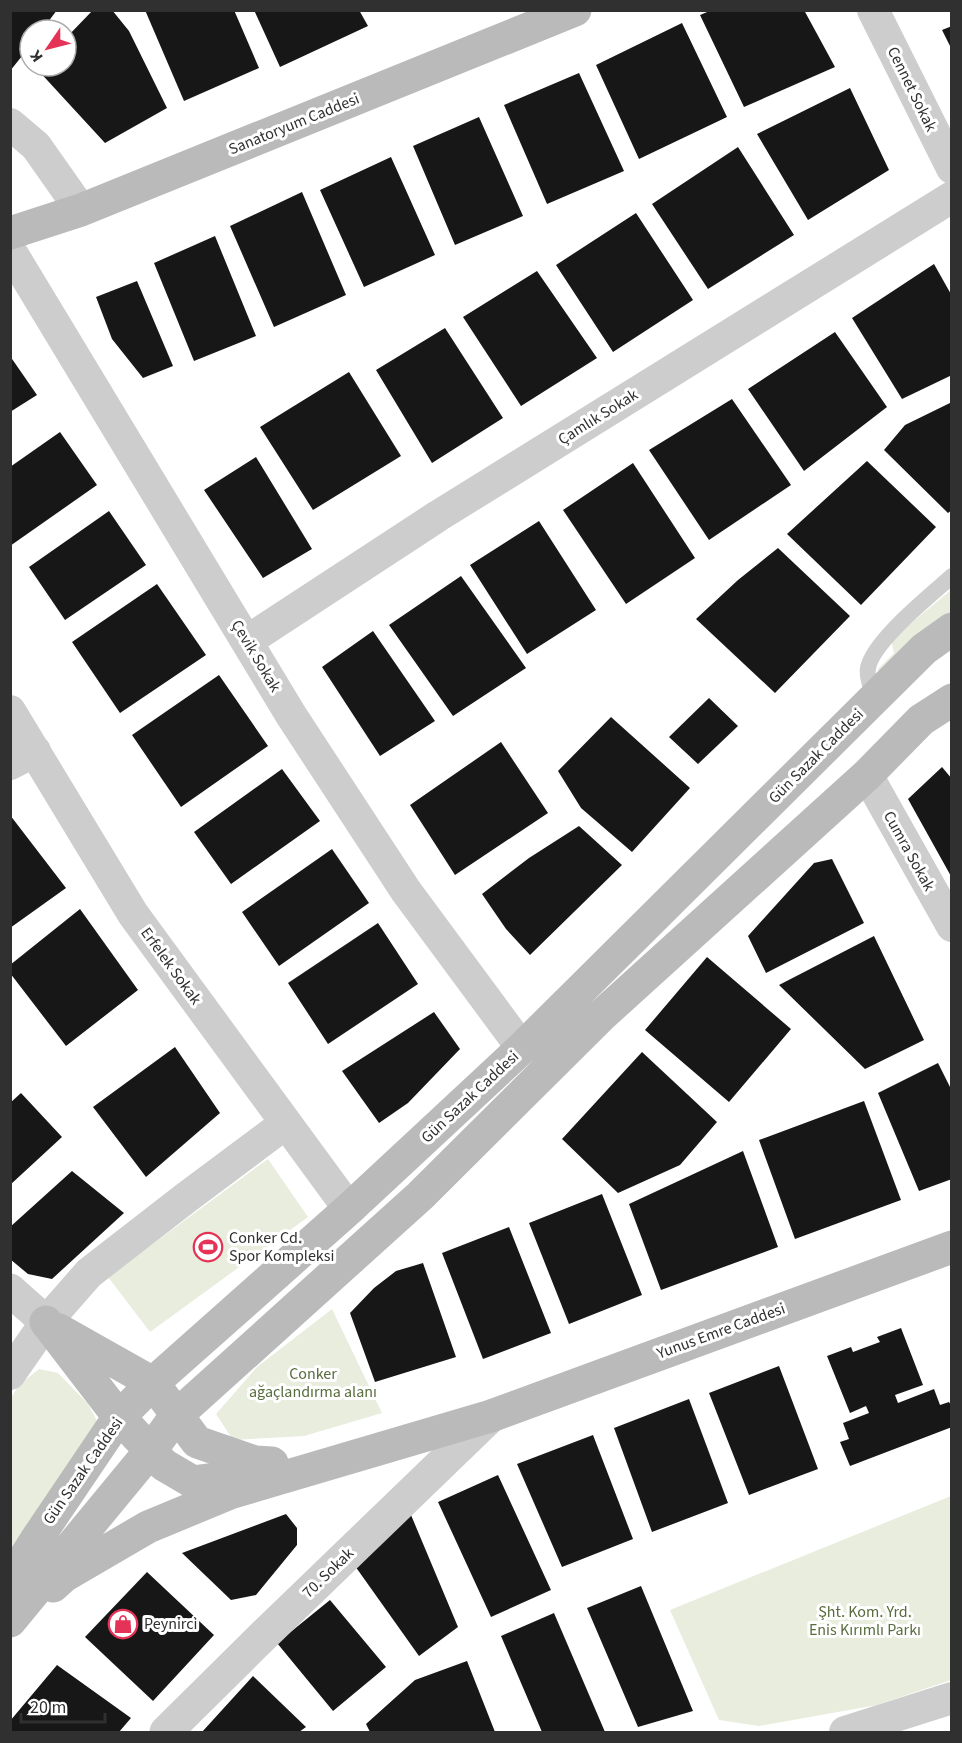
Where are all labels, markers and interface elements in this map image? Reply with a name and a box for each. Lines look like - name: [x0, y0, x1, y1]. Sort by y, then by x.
- north arrow: [18, 18, 78, 78]
- street label: Cennet Sokak: [882, 43, 942, 135]
- text: K: [25, 46, 48, 66]
- street label: Sanatoryum Caddesi: [225, 88, 363, 160]
- street label: Çamlık Sokak: [554, 384, 642, 450]
- street label: Çevik Sokak: [226, 616, 286, 696]
- street label: Gün Sazak Caddesi: [764, 704, 868, 808]
- street label: Cumra Sokak: [878, 807, 940, 895]
- street label: Erfelek Sokak: [135, 923, 207, 1009]
- street label: Gün Sazak Caddesi: [416, 1046, 524, 1148]
- place label: Conker Cd. Spor Kompleksi: [229, 1227, 334, 1267]
- sports icon: Conker Cd. Spor Kompleksi: [192, 1231, 224, 1263]
- street label: Yunus Emre Caddesi: [653, 1298, 788, 1365]
- park label: Conker ağaçlandırma alanı: [249, 1363, 377, 1403]
- street label: Gün Sazak Caddesi: [38, 1413, 128, 1529]
- street label: 70. Sokak: [297, 1543, 359, 1603]
- park label: Şht. Kom. Yrd. Enis Kırımlı Parkı: [809, 1601, 921, 1641]
- shop icon: Peynirci: [107, 1608, 139, 1640]
- place label: Peynirci: [144, 1613, 197, 1635]
- scale bar: [21, 1686, 105, 1724]
- text: 20 m: [30, 1695, 66, 1720]

